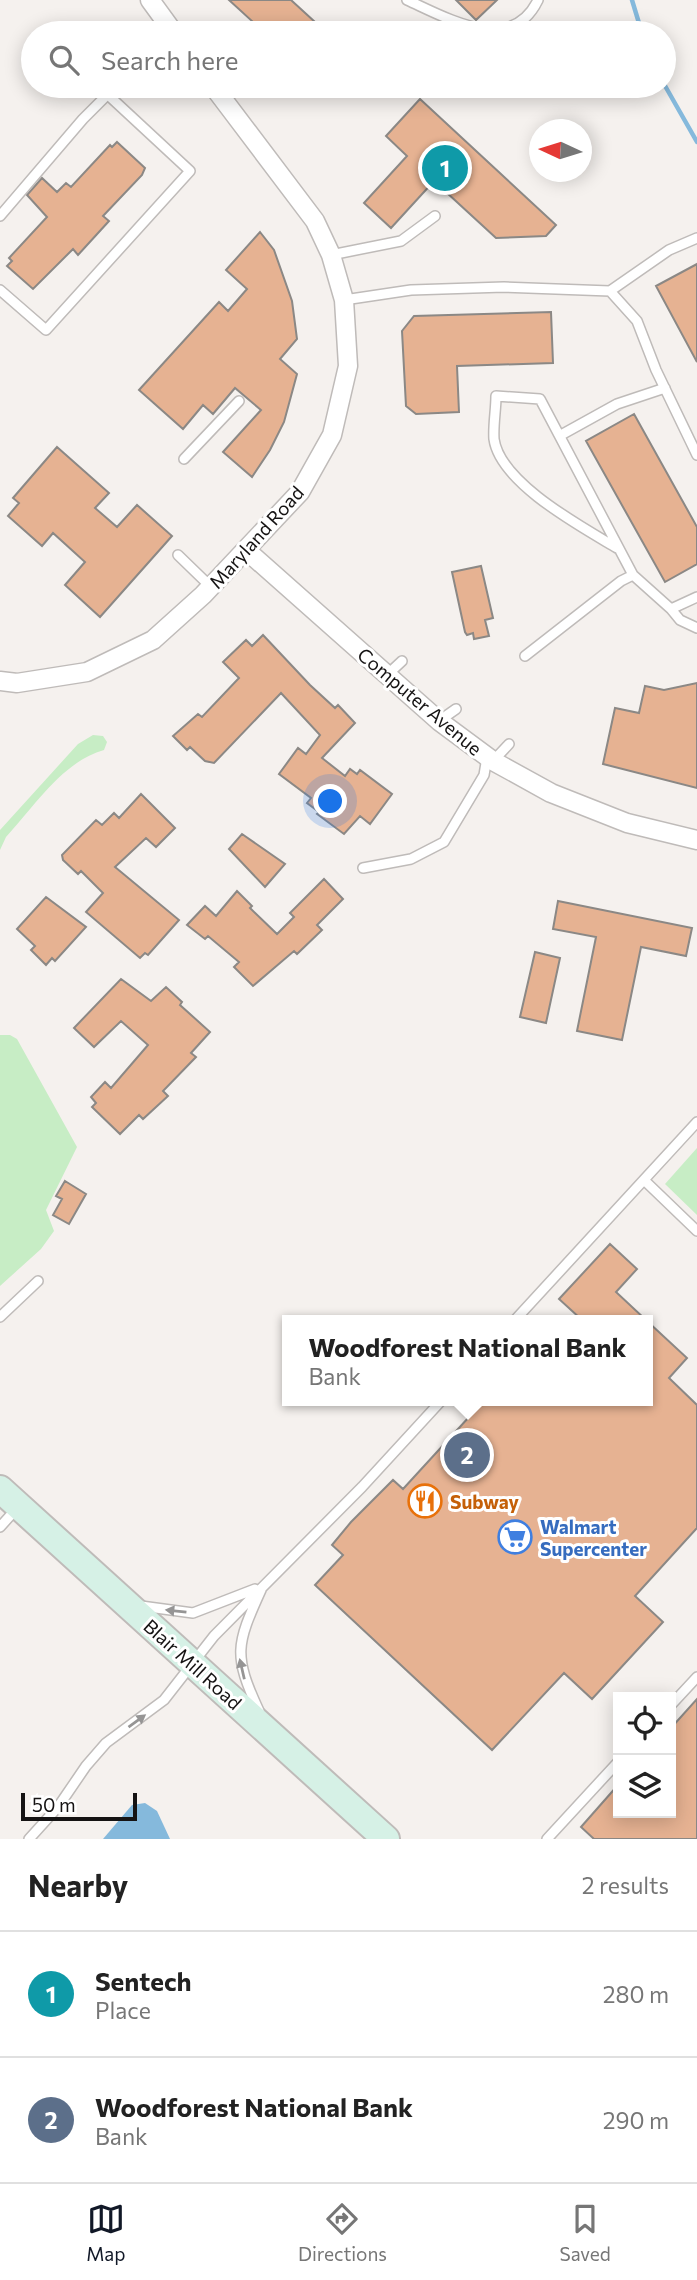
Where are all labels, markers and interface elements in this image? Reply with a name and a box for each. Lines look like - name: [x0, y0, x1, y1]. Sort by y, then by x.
- search box: [21, 21, 676, 98]
- icon: search: [45, 41, 83, 79]
- text: Search here: [101, 44, 239, 75]
- north arrow: [529, 119, 592, 182]
- pin: 1: [422, 142, 468, 194]
- street label: Maryland Road: [204, 481, 308, 593]
- street label: Computer Avenue: [353, 642, 487, 760]
- your location: [313, 784, 347, 818]
- popup: [282, 1315, 653, 1406]
- text: Woodforest National Bank: [308, 1331, 627, 1362]
- text: Bank: [308, 1362, 361, 1390]
- pin: 2: [444, 1429, 490, 1481]
- restaurant icon: Subway: [406, 1482, 444, 1520]
- place label: Subway: [450, 1490, 520, 1513]
- place label: Walmart Supercenter: [540, 1515, 647, 1560]
- supermarket icon: Walmart Supercenter: [496, 1518, 534, 1556]
- one-way arrow: [165, 1605, 187, 1616]
- street label: Blair Mill Road: [139, 1614, 247, 1714]
- one-way arrow: [236, 1658, 247, 1680]
- map controls: [613, 1692, 676, 1818]
- button: locate: [613, 1692, 676, 1755]
- one-way arrow: [127, 1713, 145, 1728]
- button: layers: [613, 1755, 676, 1818]
- scale bar: [21, 1790, 136, 1822]
- text: 50 m: [32, 1793, 76, 1816]
- text: Nearby: [28, 1866, 128, 1903]
- text: 2 results: [582, 1871, 669, 1899]
- text: Sentech: [95, 1965, 192, 1996]
- text: 1: [46, 1980, 56, 2008]
- text: 280 m: [603, 1980, 669, 2008]
- text: Place: [95, 1996, 151, 2024]
- text: Woodforest National Bank: [95, 2091, 413, 2122]
- text: 2: [44, 2106, 58, 2134]
- text: 290 m: [603, 2106, 669, 2134]
- text: Bank: [95, 2122, 148, 2150]
- tab: Map: [86, 2200, 125, 2265]
- tab: Directions: [298, 2200, 387, 2265]
- tab: Saved: [559, 2200, 611, 2265]

